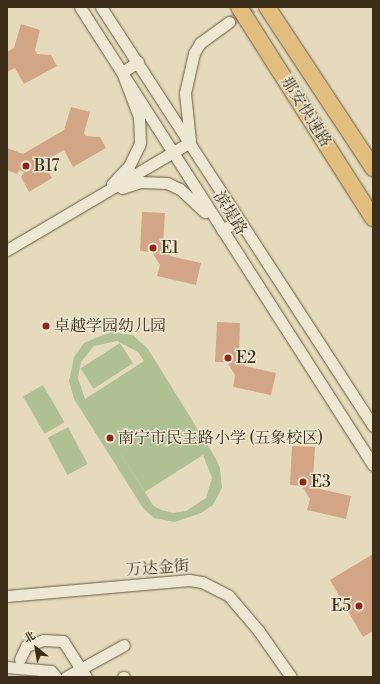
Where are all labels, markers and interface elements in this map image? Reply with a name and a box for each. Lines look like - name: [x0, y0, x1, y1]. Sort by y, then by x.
- street label: 那安快速路: [277, 73, 335, 151]
- place label: B17: [34, 156, 59, 176]
- marker: B17: [21, 161, 31, 171]
- street label: 滨堤路: [209, 188, 251, 238]
- place label: E1: [161, 238, 179, 258]
- marker: E1: [148, 243, 158, 253]
- place label: 卓越学园幼儿园: [54, 316, 166, 336]
- marker: 卓越学园幼儿园: [41, 321, 51, 331]
- place label: E2: [236, 348, 256, 368]
- marker: E2: [223, 353, 233, 363]
- place label: 南宁市民主路小学 (五象校区): [118, 428, 323, 448]
- marker: 南宁市民主路小学 (五象校区): [105, 433, 115, 443]
- place label: E3: [311, 472, 331, 492]
- marker: E3: [298, 477, 308, 487]
- street label: 万达金街: [125, 556, 191, 580]
- place label: E5: [331, 596, 351, 616]
- marker: E5: [354, 601, 364, 611]
- north arrow: [16, 628, 56, 668]
- text: 北: [21, 629, 38, 647]

